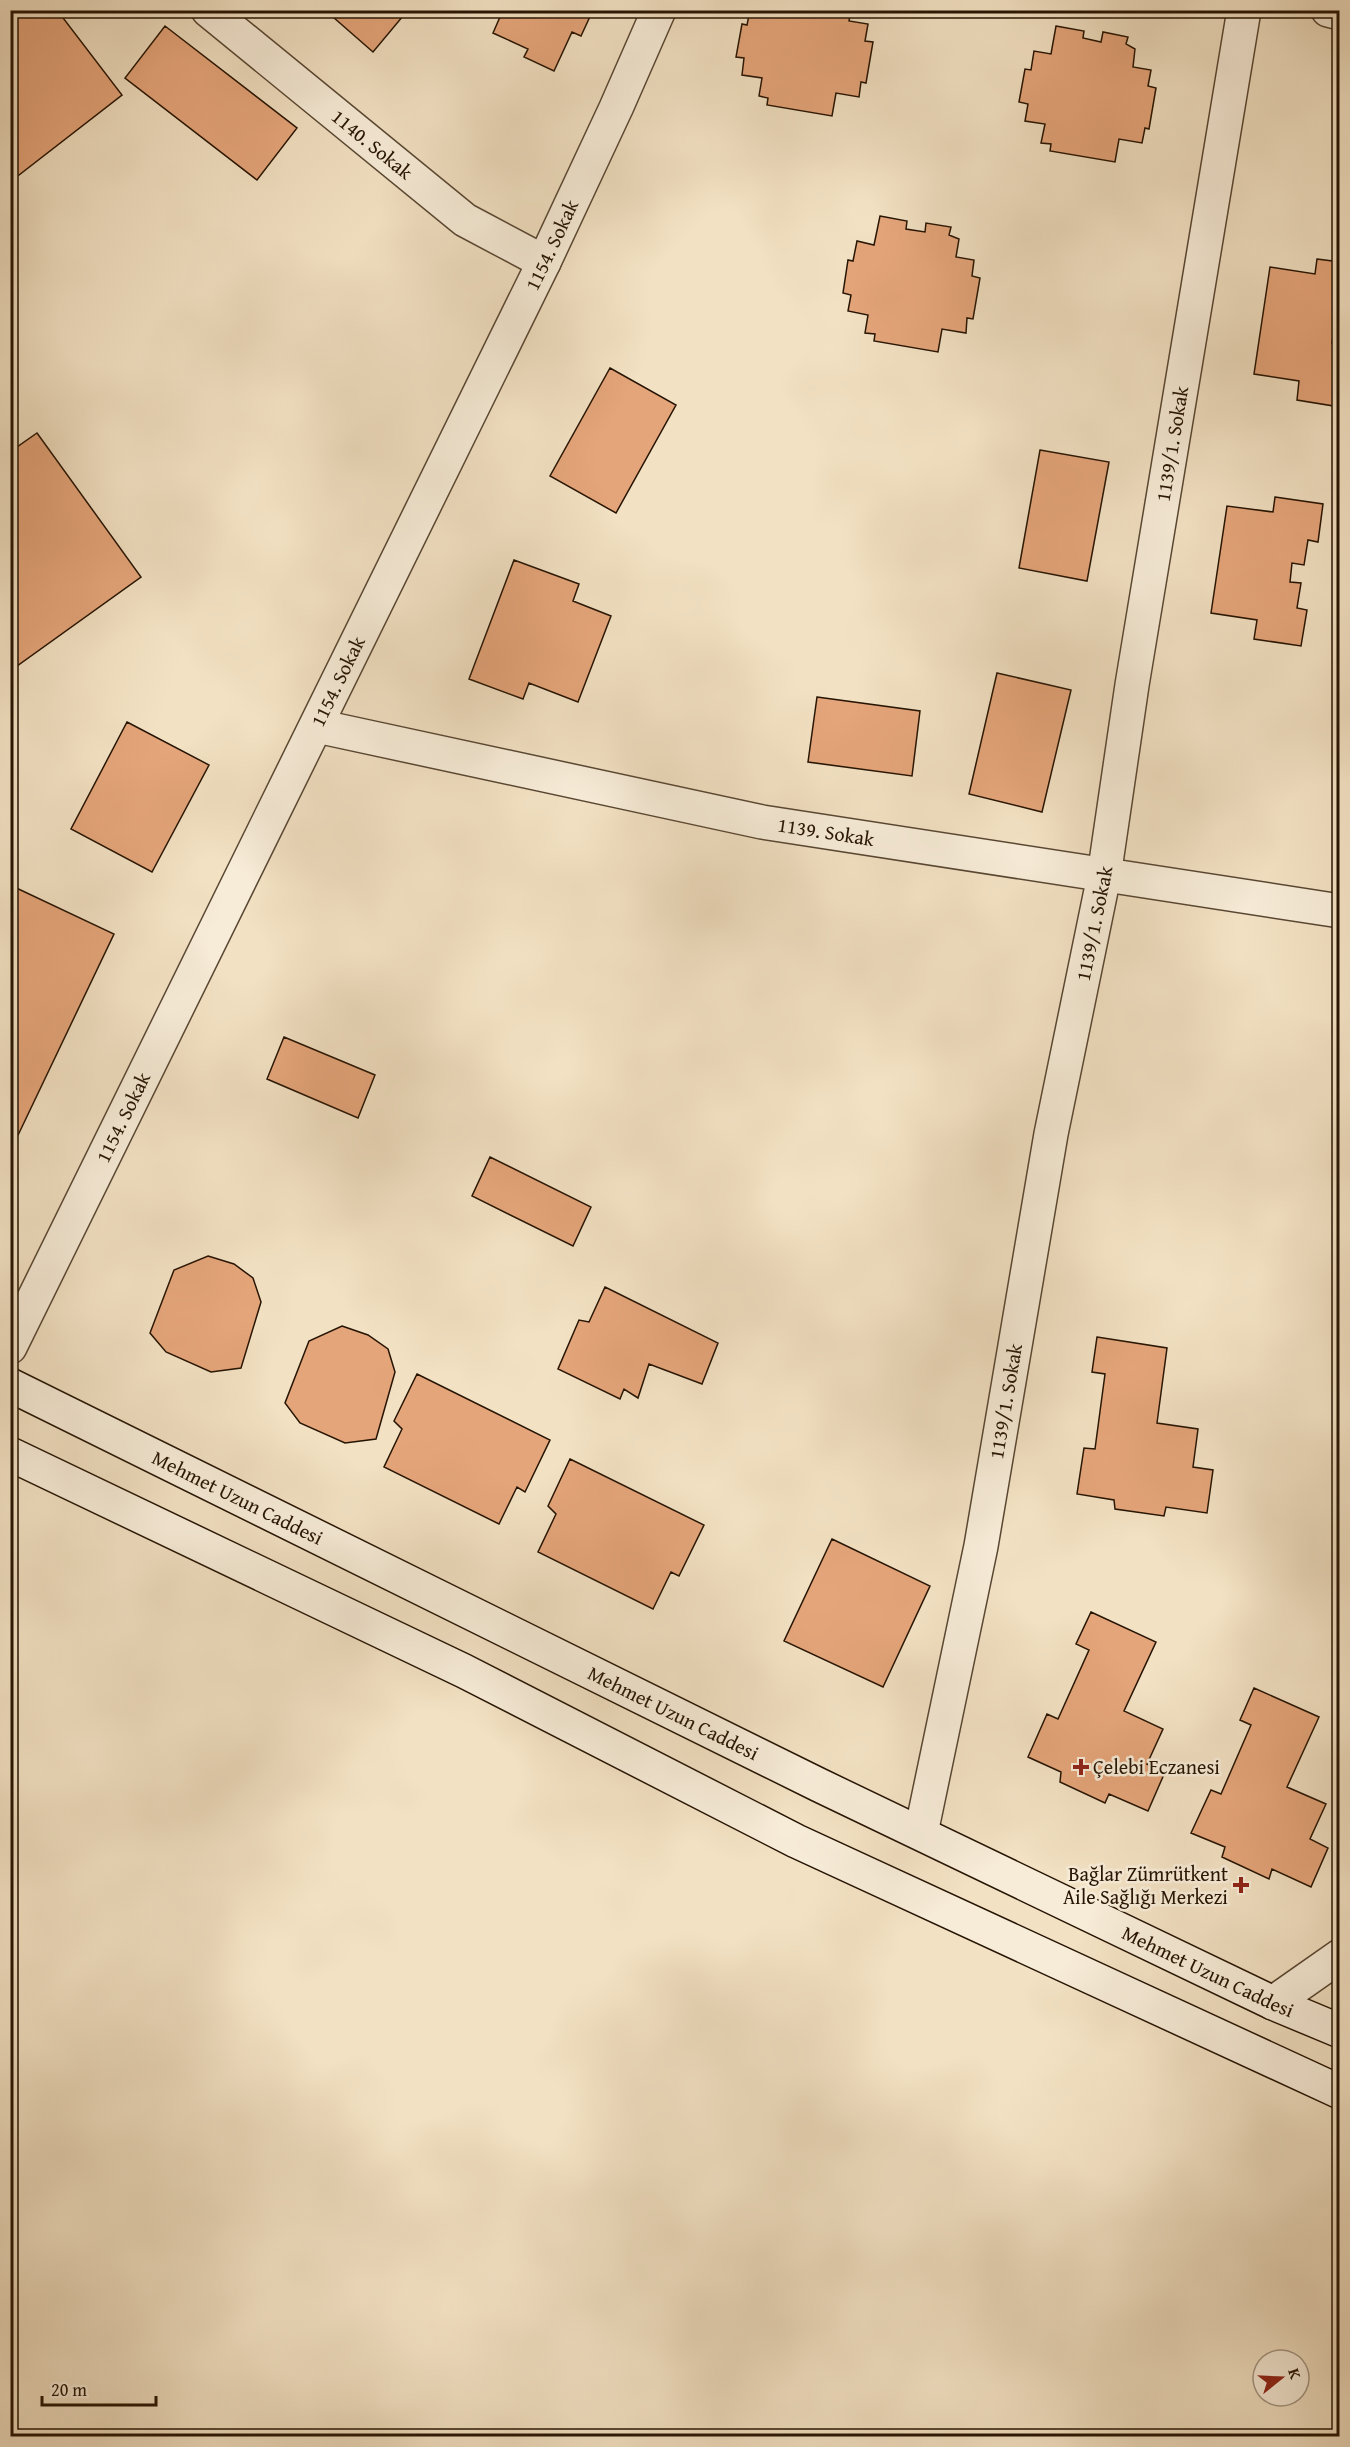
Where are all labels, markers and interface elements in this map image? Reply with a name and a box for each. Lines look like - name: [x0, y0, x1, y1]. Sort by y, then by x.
- street label: 1140. Sokak: [326, 102, 420, 186]
- street label: 1154. Sokak: [517, 194, 586, 295]
- street label: 1139/1. Sokak: [1148, 383, 1196, 504]
- street label: 1154. Sokak: [303, 630, 372, 731]
- street label: 1139. Sokak: [776, 810, 877, 853]
- street label: 1139/1. Sokak: [1068, 863, 1119, 983]
- street label: 1154. Sokak: [88, 1066, 158, 1167]
- street label: 1139/1. Sokak: [981, 1340, 1029, 1461]
- street label: Mehmet Uzun Caddesi: [148, 1443, 329, 1552]
- street label: Mehmet Uzun Caddesi: [583, 1658, 764, 1767]
- place label: Çelebi Eczanesi: [1093, 1752, 1220, 1781]
- marker: Çelebi Eczanesi: [1074, 1760, 1088, 1774]
- place label: Bağlar Zümrütkent Aile Sağlığı Merkezi: [1063, 1859, 1228, 1911]
- marker: Bağlar Zümrütkent Aile Sağlığı Merkezi: [1232, 1876, 1250, 1894]
- street label: Mehmet Uzun Caddesi: [1118, 1918, 1299, 2024]
- north arrow: [1251, 2348, 1311, 2408]
- text: K: [1282, 2365, 1309, 2383]
- scale bar: [42, 2369, 156, 2407]
- text: 20 m: [51, 2376, 87, 2403]

